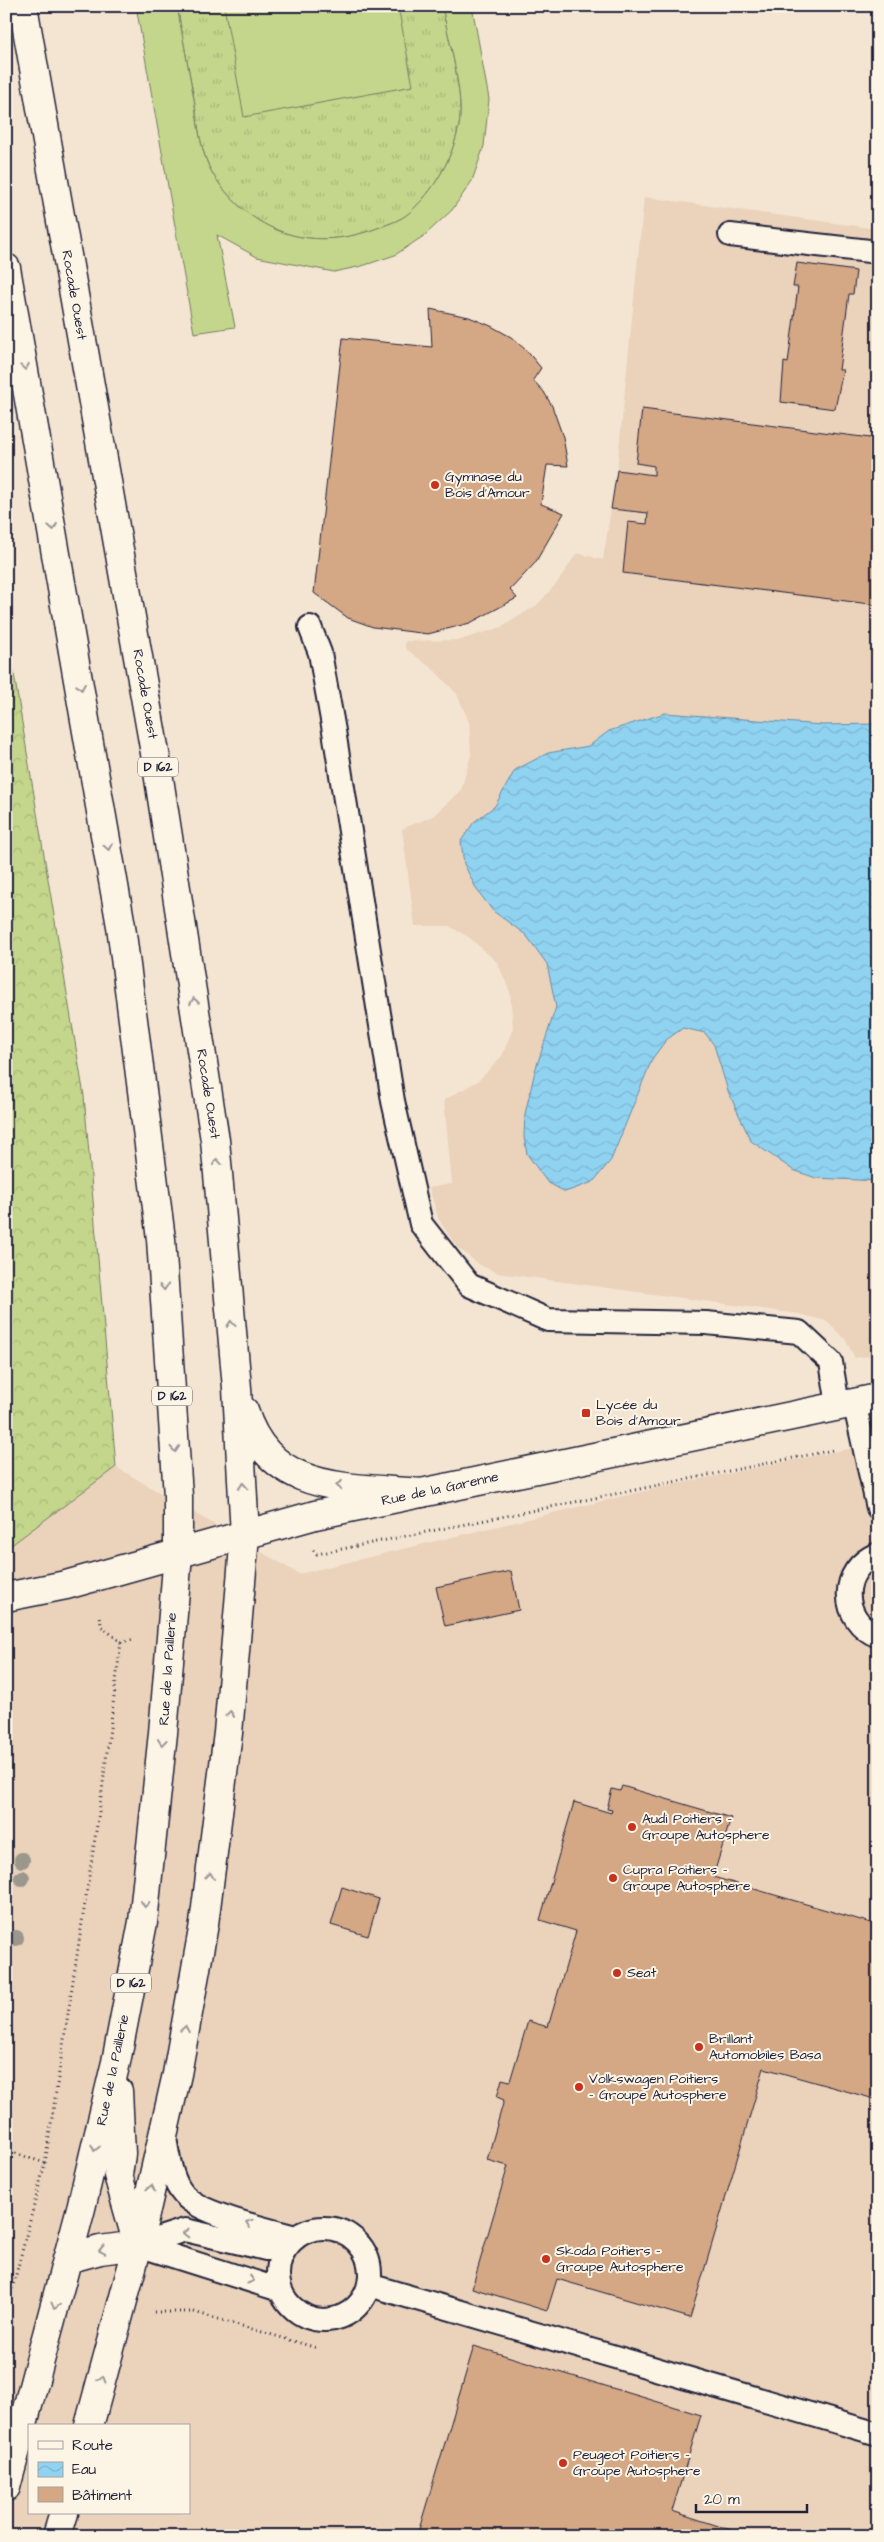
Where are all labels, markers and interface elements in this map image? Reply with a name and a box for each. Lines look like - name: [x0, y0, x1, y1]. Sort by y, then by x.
- street label: Rocade Ouest: [56, 248, 92, 342]
- one-way arrow: [19, 363, 29, 372]
- place label: Gymnase du Bois d'Amour: [445, 467, 530, 503]
- marker: Gymnase du Bois d'Amour: [429, 479, 441, 491]
- one-way arrow: [48, 523, 58, 532]
- street label: Rocade Ouest: [127, 647, 163, 741]
- one-way arrow: [75, 683, 85, 692]
- road number: D 162: [138, 758, 178, 776]
- one-way arrow: [102, 843, 112, 852]
- one-way arrow: [189, 997, 199, 1006]
- street label: Rocade Ouest: [191, 1048, 225, 1141]
- one-way arrow: [212, 1158, 223, 1166]
- one-way arrow: [159, 1284, 170, 1292]
- one-way arrow: [226, 1320, 237, 1328]
- road number: D 162: [152, 1386, 192, 1405]
- place label: Lycée du Bois d’Amour: [596, 1395, 681, 1431]
- marker: Lycée du Bois d’Amour: [580, 1407, 592, 1419]
- one-way arrow: [170, 1446, 181, 1454]
- street label: Rue de la Garenne: [380, 1467, 501, 1511]
- one-way arrow: [335, 1480, 343, 1491]
- one-way arrow: [237, 1482, 248, 1490]
- street label: Rue de la Paillerie: [154, 1611, 182, 1726]
- one-way arrow: [224, 1710, 235, 1718]
- one-way arrow: [157, 1738, 168, 1746]
- place label: Audi Poitiers - Groupe Autosphere: [642, 1809, 770, 1845]
- marker: Audi Poitiers - Groupe Autosphere: [626, 1821, 638, 1833]
- place label: Cupra Poitiers - Groupe Autosphere: [623, 1860, 751, 1896]
- one-way arrow: [204, 1871, 215, 1879]
- marker: Cupra Poitiers - Groupe Autosphere: [607, 1872, 619, 1884]
- one-way arrow: [140, 1900, 151, 1908]
- place label: Seat: [627, 1963, 657, 1983]
- marker: Seat: [611, 1967, 623, 1979]
- road number: D 162: [111, 1974, 151, 1992]
- street label: Rue de la Paillerie: [91, 2012, 135, 2127]
- one-way arrow: [180, 2024, 190, 2033]
- place label: Brillant Automobiles Basa: [709, 2029, 821, 2065]
- marker: Brillant Automobiles Basa: [693, 2041, 705, 2053]
- place label: Volkswagen Poitiers - Groupe Autosphere: [589, 2069, 727, 2105]
- marker: Volkswagen Poitiers - Groupe Autosphere: [573, 2081, 585, 2093]
- one-way arrow: [90, 2144, 101, 2153]
- one-way arrow: [145, 2183, 156, 2192]
- one-way arrow: [245, 2219, 253, 2229]
- one-way arrow: [182, 2228, 190, 2238]
- place label: Skoda Poitiers - Groupe Autosphere: [556, 2241, 684, 2277]
- one-way arrow: [98, 2245, 106, 2255]
- marker: Skoda Poitiers - Groupe Autosphere: [540, 2253, 552, 2265]
- one-way arrow: [247, 2275, 255, 2285]
- one-way arrow: [50, 2301, 61, 2310]
- one-way arrow: [97, 2375, 107, 2383]
- legend: [28, 2424, 190, 2514]
- text: Route: [72, 2435, 113, 2456]
- place label: Peugeot Poitiers - Groupe Autosphere: [573, 2445, 701, 2481]
- marker: Peugeot Poitiers - Groupe Autosphere: [557, 2457, 569, 2469]
- text: Eau: [72, 2459, 97, 2480]
- scale bar: [696, 2482, 808, 2514]
- text: Bâtiment: [72, 2485, 132, 2506]
- text: 20 m: [704, 2489, 740, 2510]

